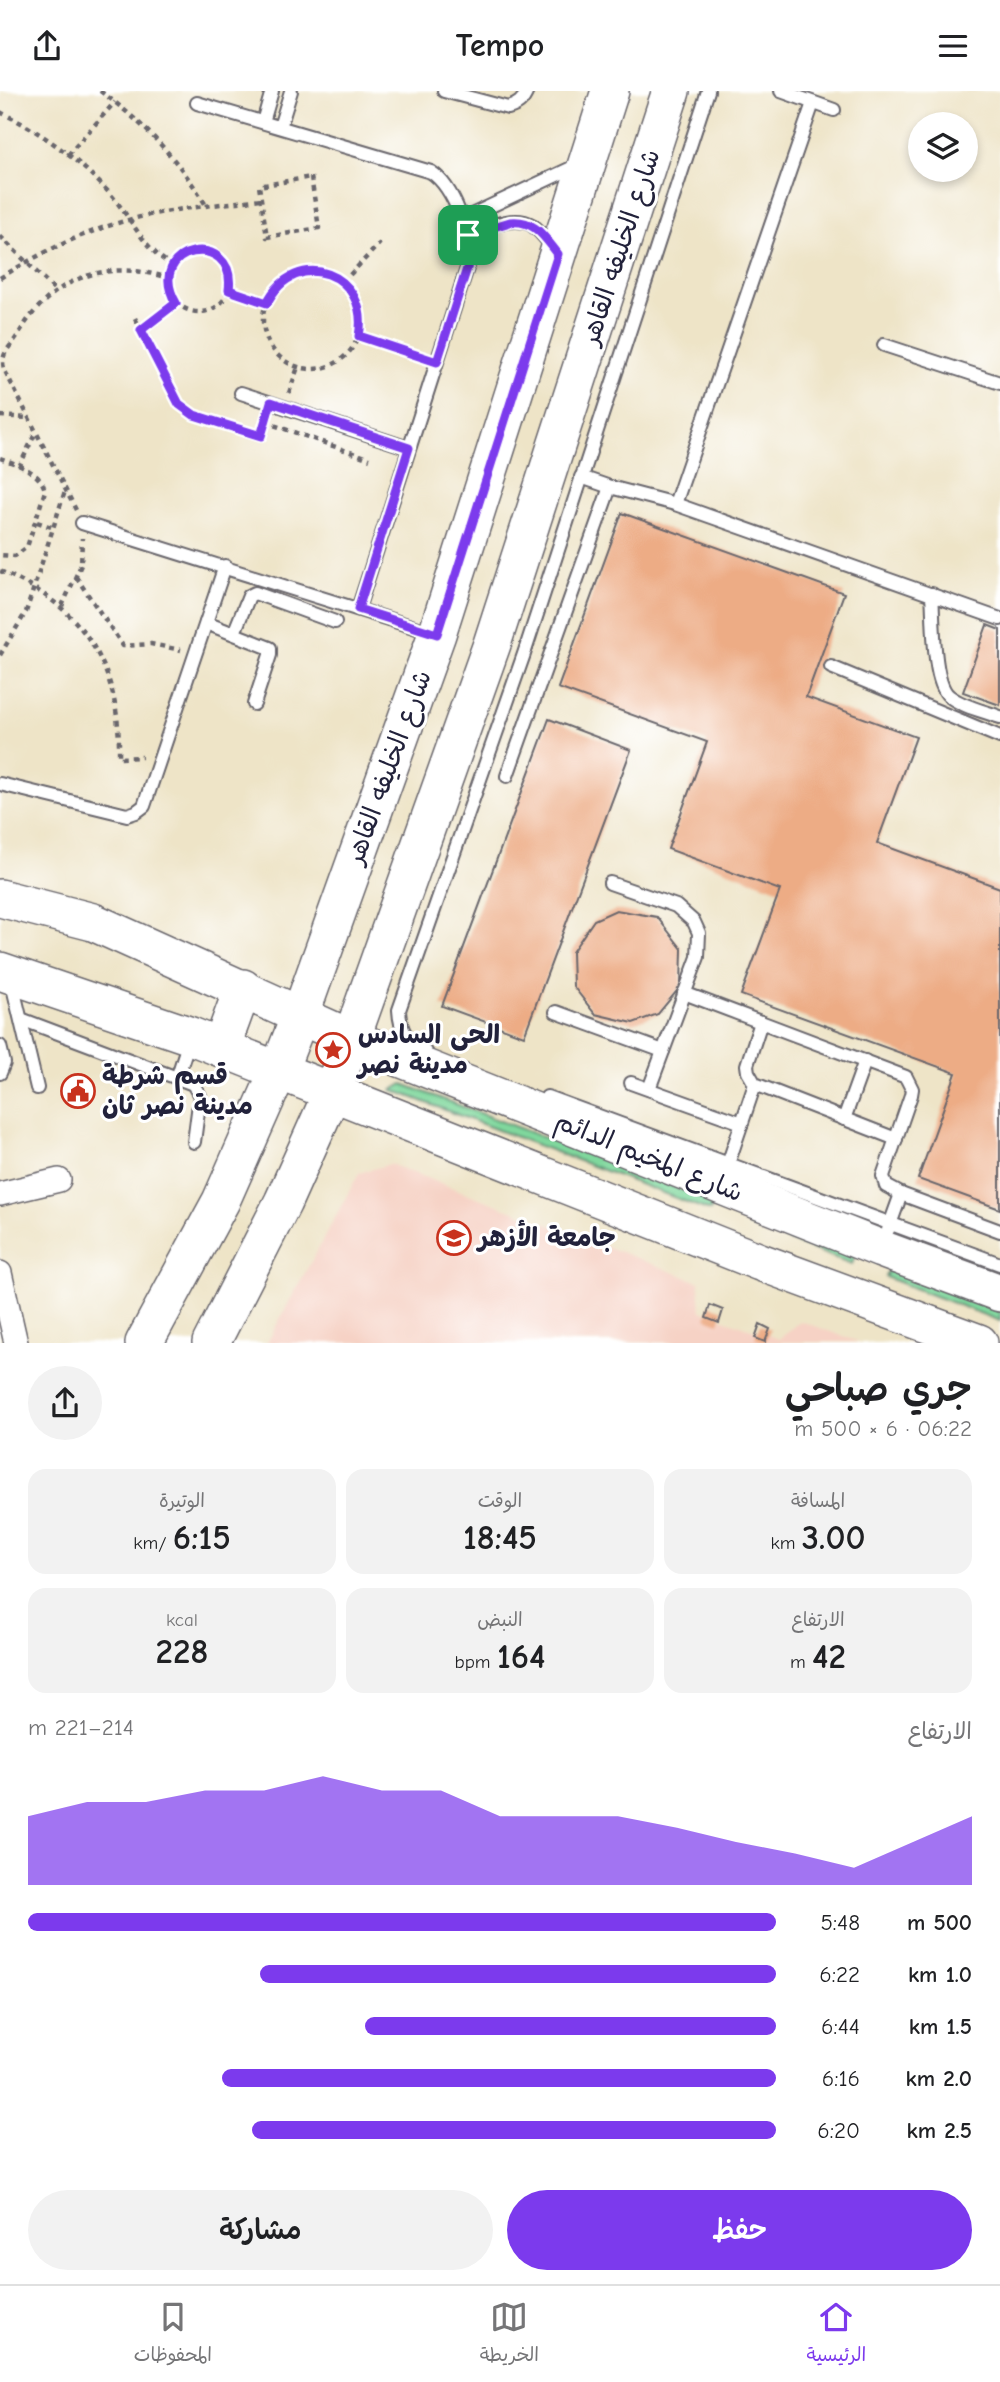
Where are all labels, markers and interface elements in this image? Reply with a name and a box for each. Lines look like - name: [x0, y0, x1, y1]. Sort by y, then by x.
- icon: share: [28, 27, 66, 65]
- text: Tempo: [456, 27, 544, 64]
- icon: menu: [934, 27, 972, 65]
- map controls: [908, 112, 978, 182]
- button: layers: [908, 112, 978, 182]
- street label: شارع الخليفه القاهر: [575, 146, 669, 351]
- pin: [438, 205, 498, 265]
- icon: arrive: [449, 216, 487, 254]
- street label: شارع الخليفه القاهر: [339, 666, 440, 870]
- place label: الحى السادس مدينة نصر: [355, 1020, 500, 1080]
- place icon: الحى السادس مدينة نصر: [314, 1031, 352, 1069]
- place label: قسم شرطة مدينة نصر ثان: [102, 1061, 253, 1121]
- public building icon: قسم شرطة مدينة نصر ثان: [59, 1072, 97, 1110]
- street label: شارع المخيم الدائم: [549, 1106, 747, 1212]
- school or university icon: جامعة الأزهر: [435, 1219, 473, 1257]
- place label: جامعة الأزهر: [475, 1219, 616, 1253]
- button: share: [28, 1366, 102, 1440]
- text: جري صباحي: [785, 1367, 972, 1411]
- text: 06:22 · 6 × 500 m: [794, 1415, 972, 1442]
- text: الوتيرة: [159, 1490, 205, 1512]
- text: الوقت: [478, 1490, 522, 1512]
- text: المسافة: [791, 1490, 845, 1512]
- text: 6:15: [173, 1517, 231, 1558]
- text: 18:45: [463, 1517, 537, 1558]
- text: 3.00: [802, 1517, 865, 1558]
- text: /km: [133, 1532, 173, 1554]
- text: km: [771, 1532, 802, 1554]
- text: kcal: [166, 1609, 198, 1631]
- text: النبض: [477, 1609, 523, 1631]
- text: الارتفاع: [791, 1609, 845, 1631]
- text: 228: [156, 1631, 208, 1672]
- text: 164: [497, 1636, 545, 1677]
- text: 42: [812, 1636, 846, 1677]
- text: bpm: [455, 1651, 497, 1673]
- text: m: [790, 1651, 812, 1673]
- text: 214–221 m: [28, 1714, 134, 1741]
- text: الارتفاع: [908, 1718, 972, 1745]
- text: 5:48: [820, 1909, 860, 1936]
- text: 500 m: [907, 1909, 972, 1936]
- text: 6:22: [819, 1961, 860, 1988]
- text: 1.0 km: [908, 1961, 972, 1988]
- text: 6:44: [821, 2013, 860, 2040]
- text: 1.5 km: [909, 2013, 972, 2040]
- text: 6:16: [822, 2065, 860, 2092]
- text: 2.0 km: [906, 2065, 972, 2092]
- text: 6:20: [817, 2117, 860, 2144]
- text: 2.5 km: [906, 2117, 972, 2144]
- button: مشاركة: [28, 2190, 493, 2270]
- button: حفظ: [507, 2190, 972, 2270]
- tab: المحفوظات: [134, 2298, 212, 2371]
- tab: الخريطة: [480, 2298, 539, 2371]
- tab: الرئيسية: [807, 2298, 866, 2371]

